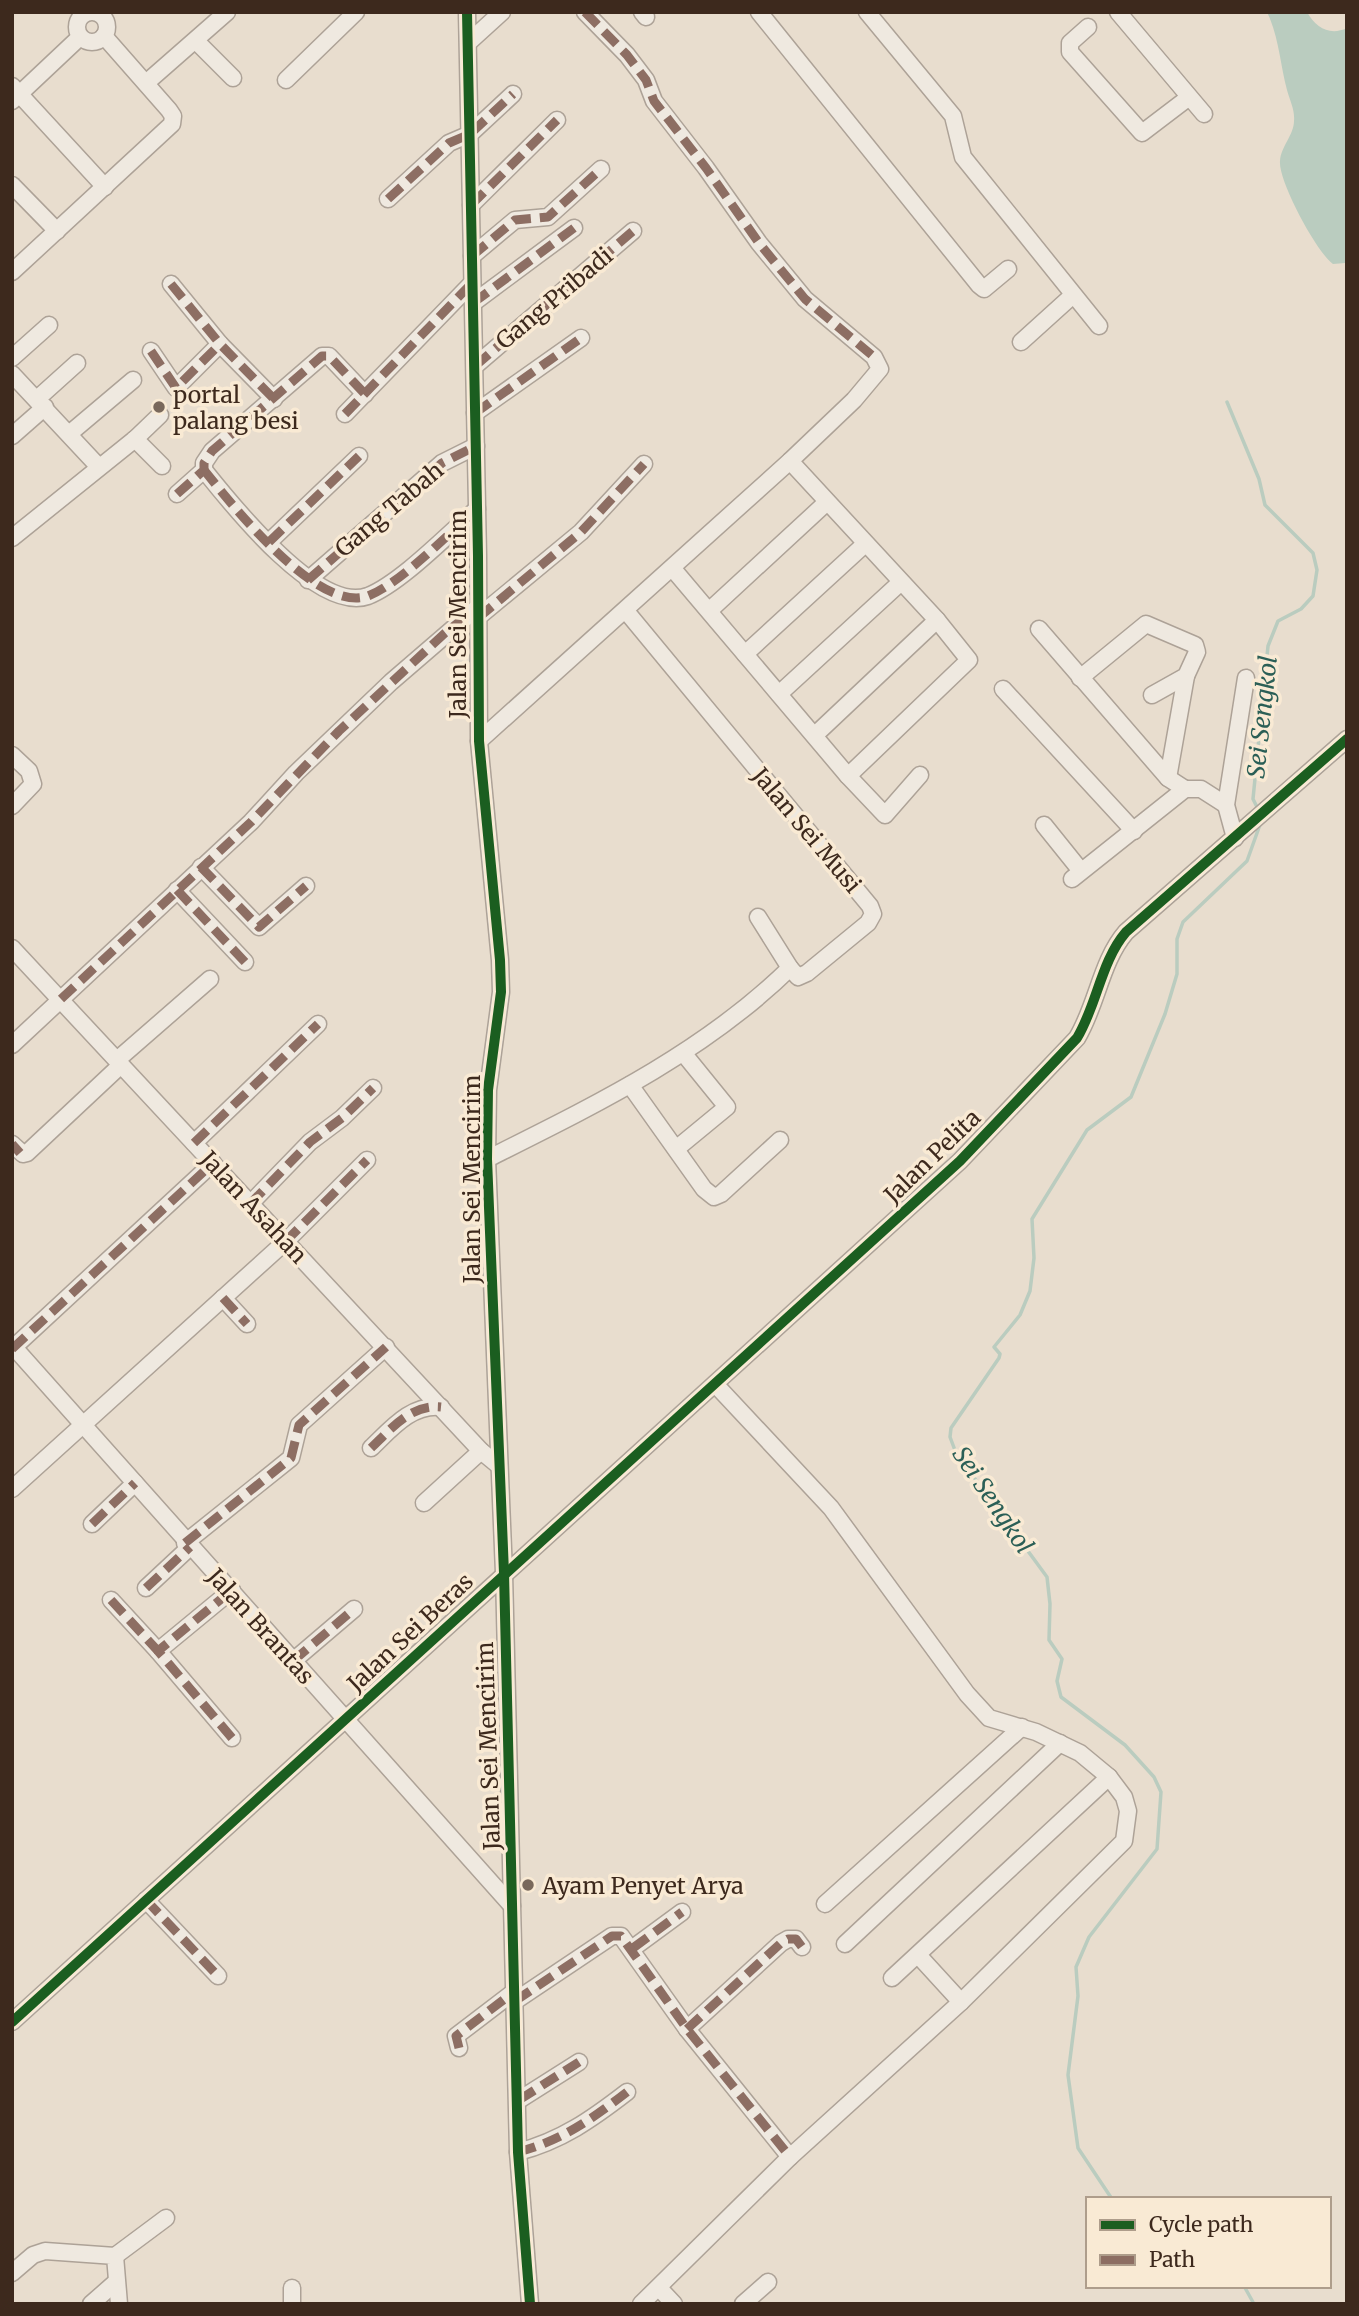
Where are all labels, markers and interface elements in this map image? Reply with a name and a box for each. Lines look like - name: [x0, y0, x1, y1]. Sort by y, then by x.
- street label: Gang Pribadi: [490, 241, 618, 355]
- place label: portal palang besi: [173, 380, 299, 435]
- marker: portal palang besi: [151, 399, 167, 415]
- street label: Gang Tabah: [329, 455, 449, 563]
- street label: Jalan Sei Mencirim: [443, 509, 472, 719]
- water label: Sei Sengkol: [1240, 654, 1284, 780]
- street label: Jalan Sei Musi: [746, 761, 868, 898]
- street label: Jalan Sei Mencirim: [457, 1074, 486, 1284]
- street label: Jalan Pelita: [877, 1103, 986, 1210]
- street label: Jalan Asahan: [194, 1144, 314, 1269]
- water label: Sei Sengkol: [946, 1440, 1040, 1560]
- street label: Jalan Brantas: [201, 1561, 321, 1690]
- street label: Jalan Sei Beras: [340, 1566, 479, 1698]
- street label: Jalan Sei Mencirim: [470, 1641, 506, 1852]
- place label: Ayam Penyet Arya: [541, 1871, 744, 1900]
- marker: Ayam Penyet Arya: [520, 1877, 536, 1893]
- legend: [1086, 2197, 1331, 2288]
- text: Cycle path: [1149, 2211, 1253, 2238]
- text: Path: [1149, 2246, 1195, 2273]

